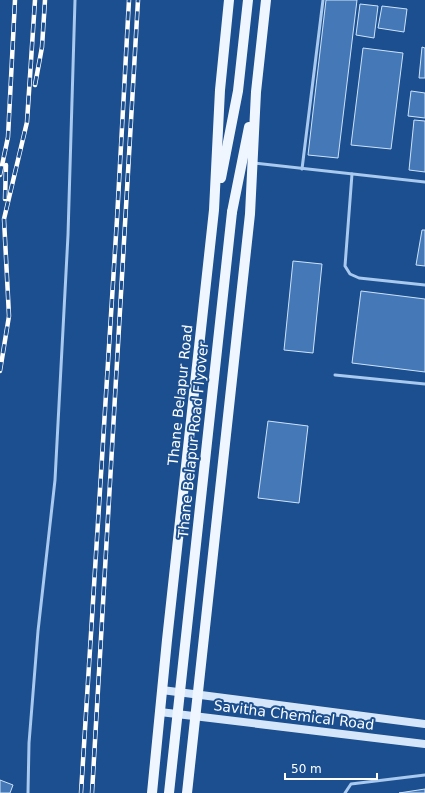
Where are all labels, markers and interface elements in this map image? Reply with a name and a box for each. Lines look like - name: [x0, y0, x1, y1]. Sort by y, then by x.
- street label: Thane Belapur Road: [165, 324, 195, 467]
- street label: Thane Belapur Road Flyover: [175, 341, 211, 540]
- street label: Savitha Chemical Road: [213, 697, 375, 733]
- scale bar: [285, 755, 377, 781]
- text: 50 m: [291, 762, 322, 776]

